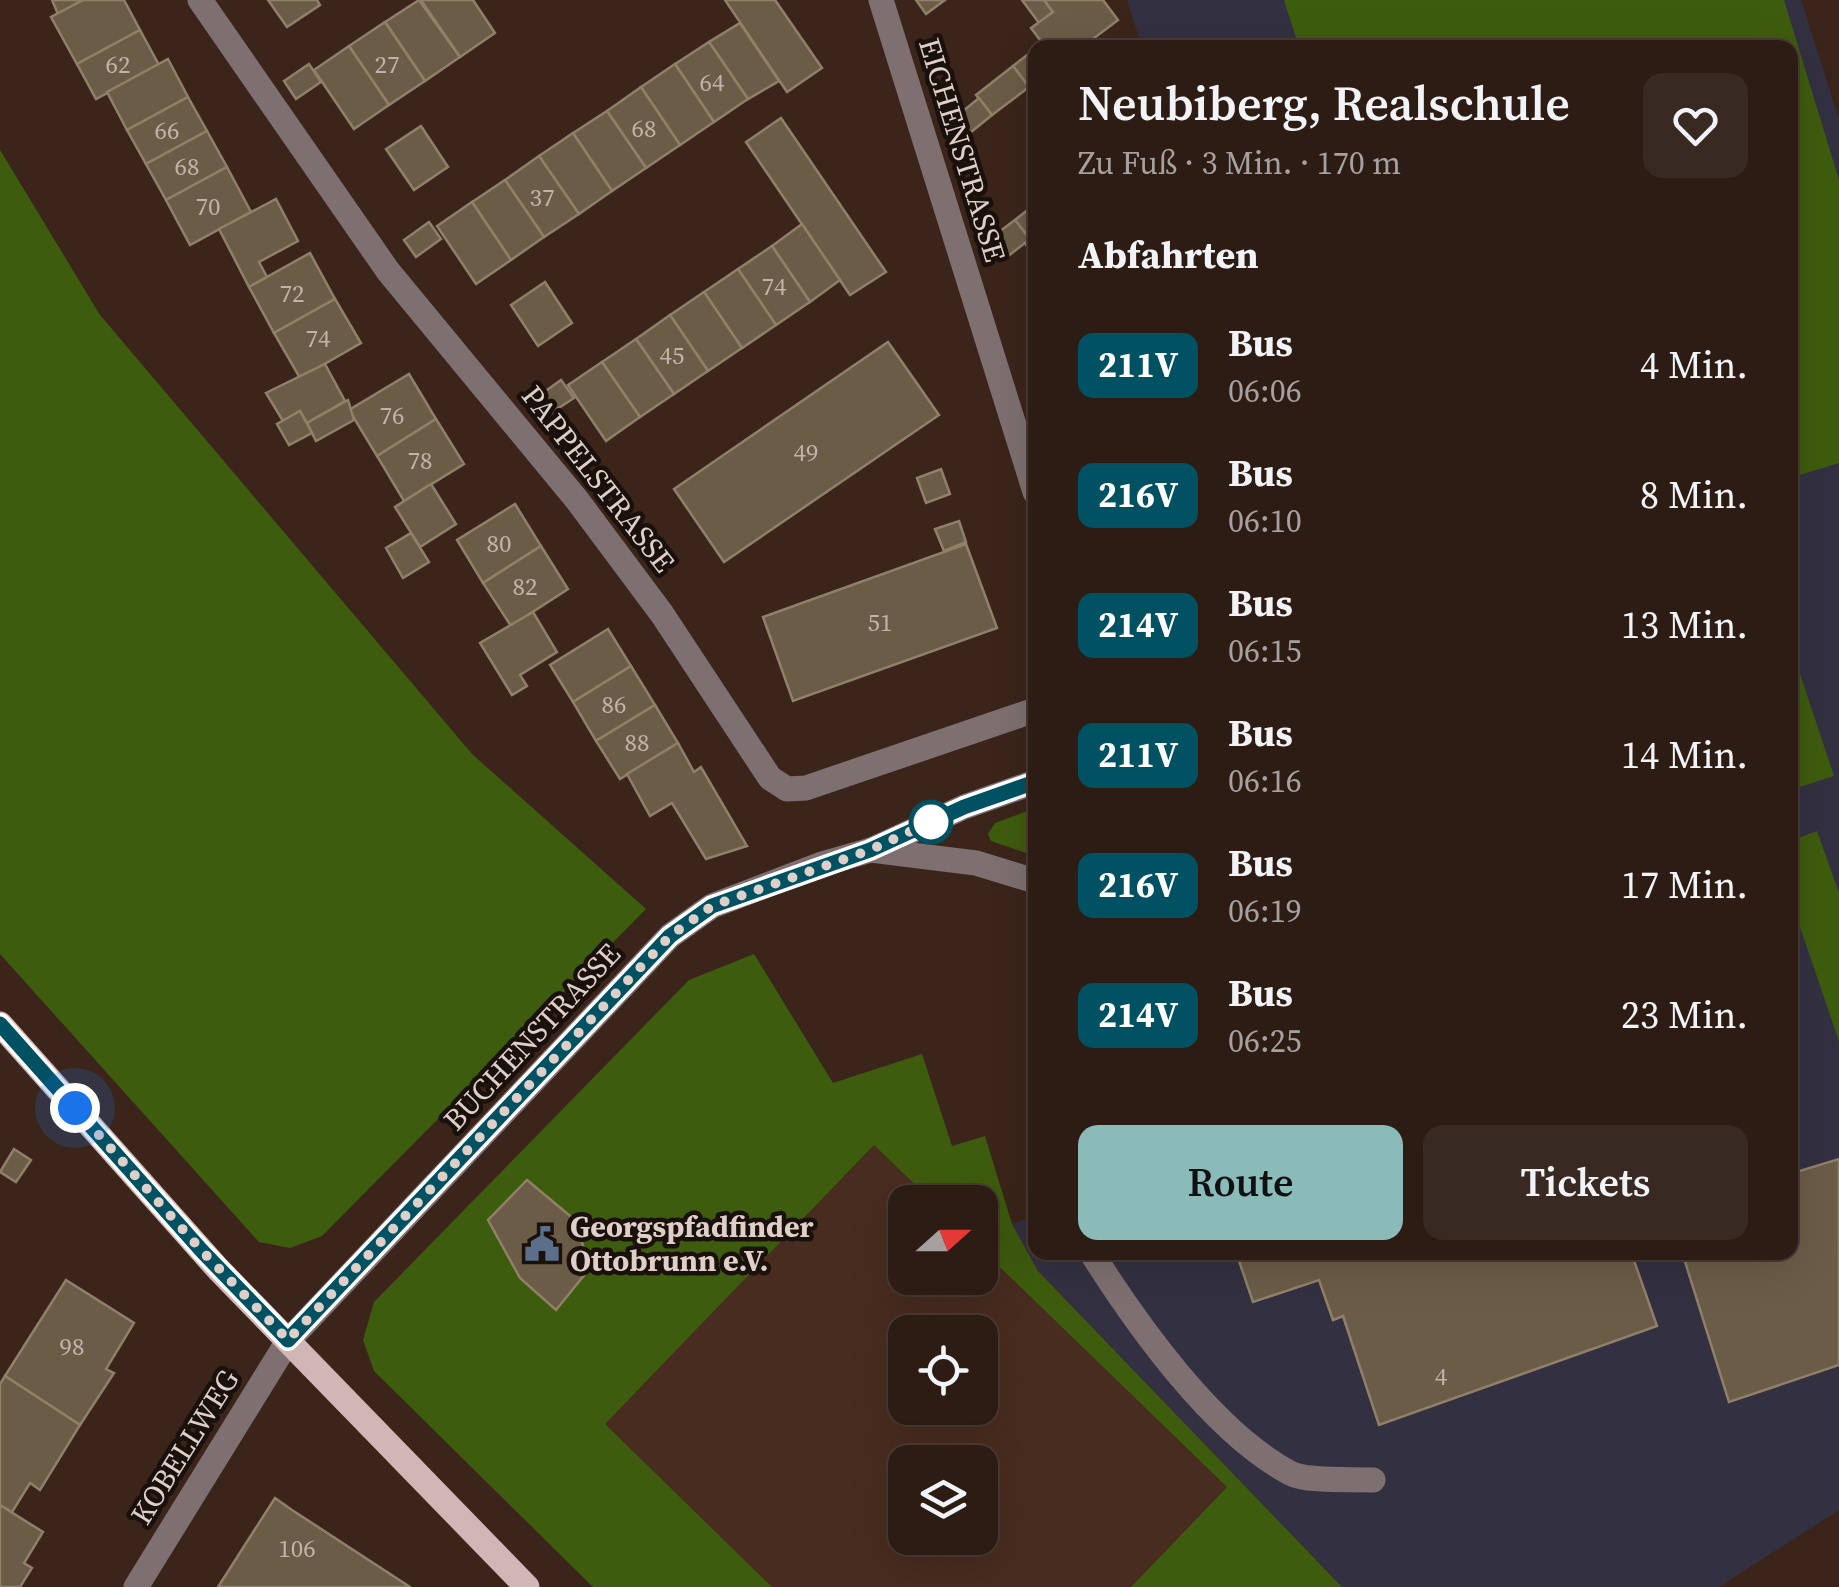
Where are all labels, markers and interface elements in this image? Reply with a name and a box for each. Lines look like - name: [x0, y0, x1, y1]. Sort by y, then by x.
- street label: EICHENSTRASSE: [909, 33, 1016, 267]
- house number: 62: [105, 47, 131, 81]
- house number: 27: [374, 47, 400, 81]
- house number: 64: [699, 65, 725, 99]
- text: Neubiberg, Realschule: [1078, 70, 1570, 136]
- button: heart: [1643, 73, 1748, 178]
- house number: 68: [631, 111, 657, 145]
- house number: 66: [154, 113, 180, 147]
- text: Zu Fuß · 3 Min. · 170 m: [1078, 141, 1401, 185]
- house number: 68: [174, 149, 200, 183]
- house number: 37: [529, 180, 555, 214]
- house number: 70: [195, 189, 221, 223]
- text: Abfahrten: [1078, 229, 1259, 281]
- house number: 74: [761, 269, 787, 303]
- house number: 72: [279, 276, 305, 310]
- text: Bus: [1228, 317, 1293, 369]
- house number: 74: [305, 321, 331, 355]
- house number: 45: [659, 338, 685, 372]
- text: 4 Min.: [1640, 339, 1748, 391]
- text: 211V: [1098, 341, 1178, 389]
- text: 06:06: [1228, 369, 1302, 413]
- street label: PAPPELSTRASSE: [512, 377, 684, 581]
- house number: 76: [379, 398, 405, 432]
- house number: 49: [793, 435, 819, 469]
- house number: 78: [407, 443, 433, 477]
- text: Bus: [1228, 447, 1293, 499]
- text: 8 Min.: [1640, 469, 1748, 521]
- text: 216V: [1098, 471, 1178, 519]
- text: 06:10: [1228, 499, 1302, 543]
- house number: 80: [486, 526, 512, 560]
- house number: 82: [512, 569, 538, 603]
- text: Bus: [1228, 577, 1293, 629]
- text: 13 Min.: [1621, 599, 1748, 651]
- text: 214V: [1098, 601, 1178, 649]
- house number: 51: [867, 605, 893, 639]
- text: 06:15: [1228, 629, 1302, 673]
- house number: 86: [601, 687, 627, 721]
- text: Bus: [1228, 707, 1293, 759]
- house number: 88: [624, 725, 650, 759]
- text: 14 Min.: [1621, 729, 1748, 781]
- text: 211V: [1098, 731, 1178, 779]
- text: 06:16: [1228, 759, 1302, 803]
- unlabelled marker: [910, 801, 952, 843]
- text: Bus: [1228, 837, 1293, 889]
- text: 17 Min.: [1621, 859, 1748, 911]
- text: 216V: [1098, 861, 1178, 909]
- text: 06:19: [1228, 889, 1302, 933]
- street label: BUCHENSTRASSE: [434, 934, 629, 1139]
- text: Bus: [1228, 967, 1293, 1019]
- text: 23 Min.: [1621, 989, 1748, 1041]
- text: 214V: [1098, 991, 1178, 1039]
- text: 06:25: [1228, 1019, 1302, 1063]
- your location: [50, 1083, 100, 1133]
- button: Route: [1078, 1125, 1403, 1240]
- button: Tickets: [1423, 1125, 1748, 1240]
- north arrow: [888, 1185, 998, 1295]
- map controls: [888, 1185, 998, 1555]
- place label: Georgspfadfinder Ottobrunn e.V.: [570, 1206, 814, 1281]
- public building icon: Georgspfadfinder Ottobrunn e.V.: [523, 1225, 561, 1263]
- button: locate: [888, 1315, 998, 1425]
- house number: 98: [59, 1329, 85, 1363]
- house number: 4: [1435, 1359, 1448, 1393]
- street label: KOBELLWEG: [121, 1361, 249, 1532]
- button: layers: [888, 1445, 998, 1555]
- house number: 106: [278, 1531, 316, 1565]

